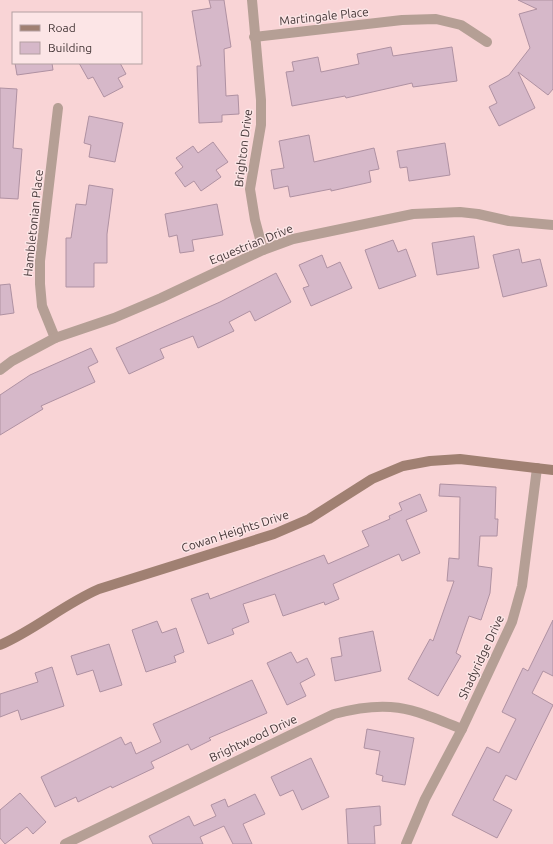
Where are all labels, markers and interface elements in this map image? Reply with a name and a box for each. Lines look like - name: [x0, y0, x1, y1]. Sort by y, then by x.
- street label: Martingale Place: [279, 5, 369, 27]
- legend: [12, 12, 142, 64]
- text: Road: [48, 21, 76, 34]
- text: Building: [48, 41, 92, 54]
- street label: Brighton Drive: [232, 108, 254, 188]
- street label: Hambletonian Place: [21, 169, 45, 277]
- street label: Equestrian Drive: [207, 221, 295, 267]
- street label: Cowan Heights Drive: [180, 507, 290, 555]
- street label: Shadyridge Drive: [456, 613, 506, 701]
- street label: Brightwood Drive: [207, 712, 299, 764]

